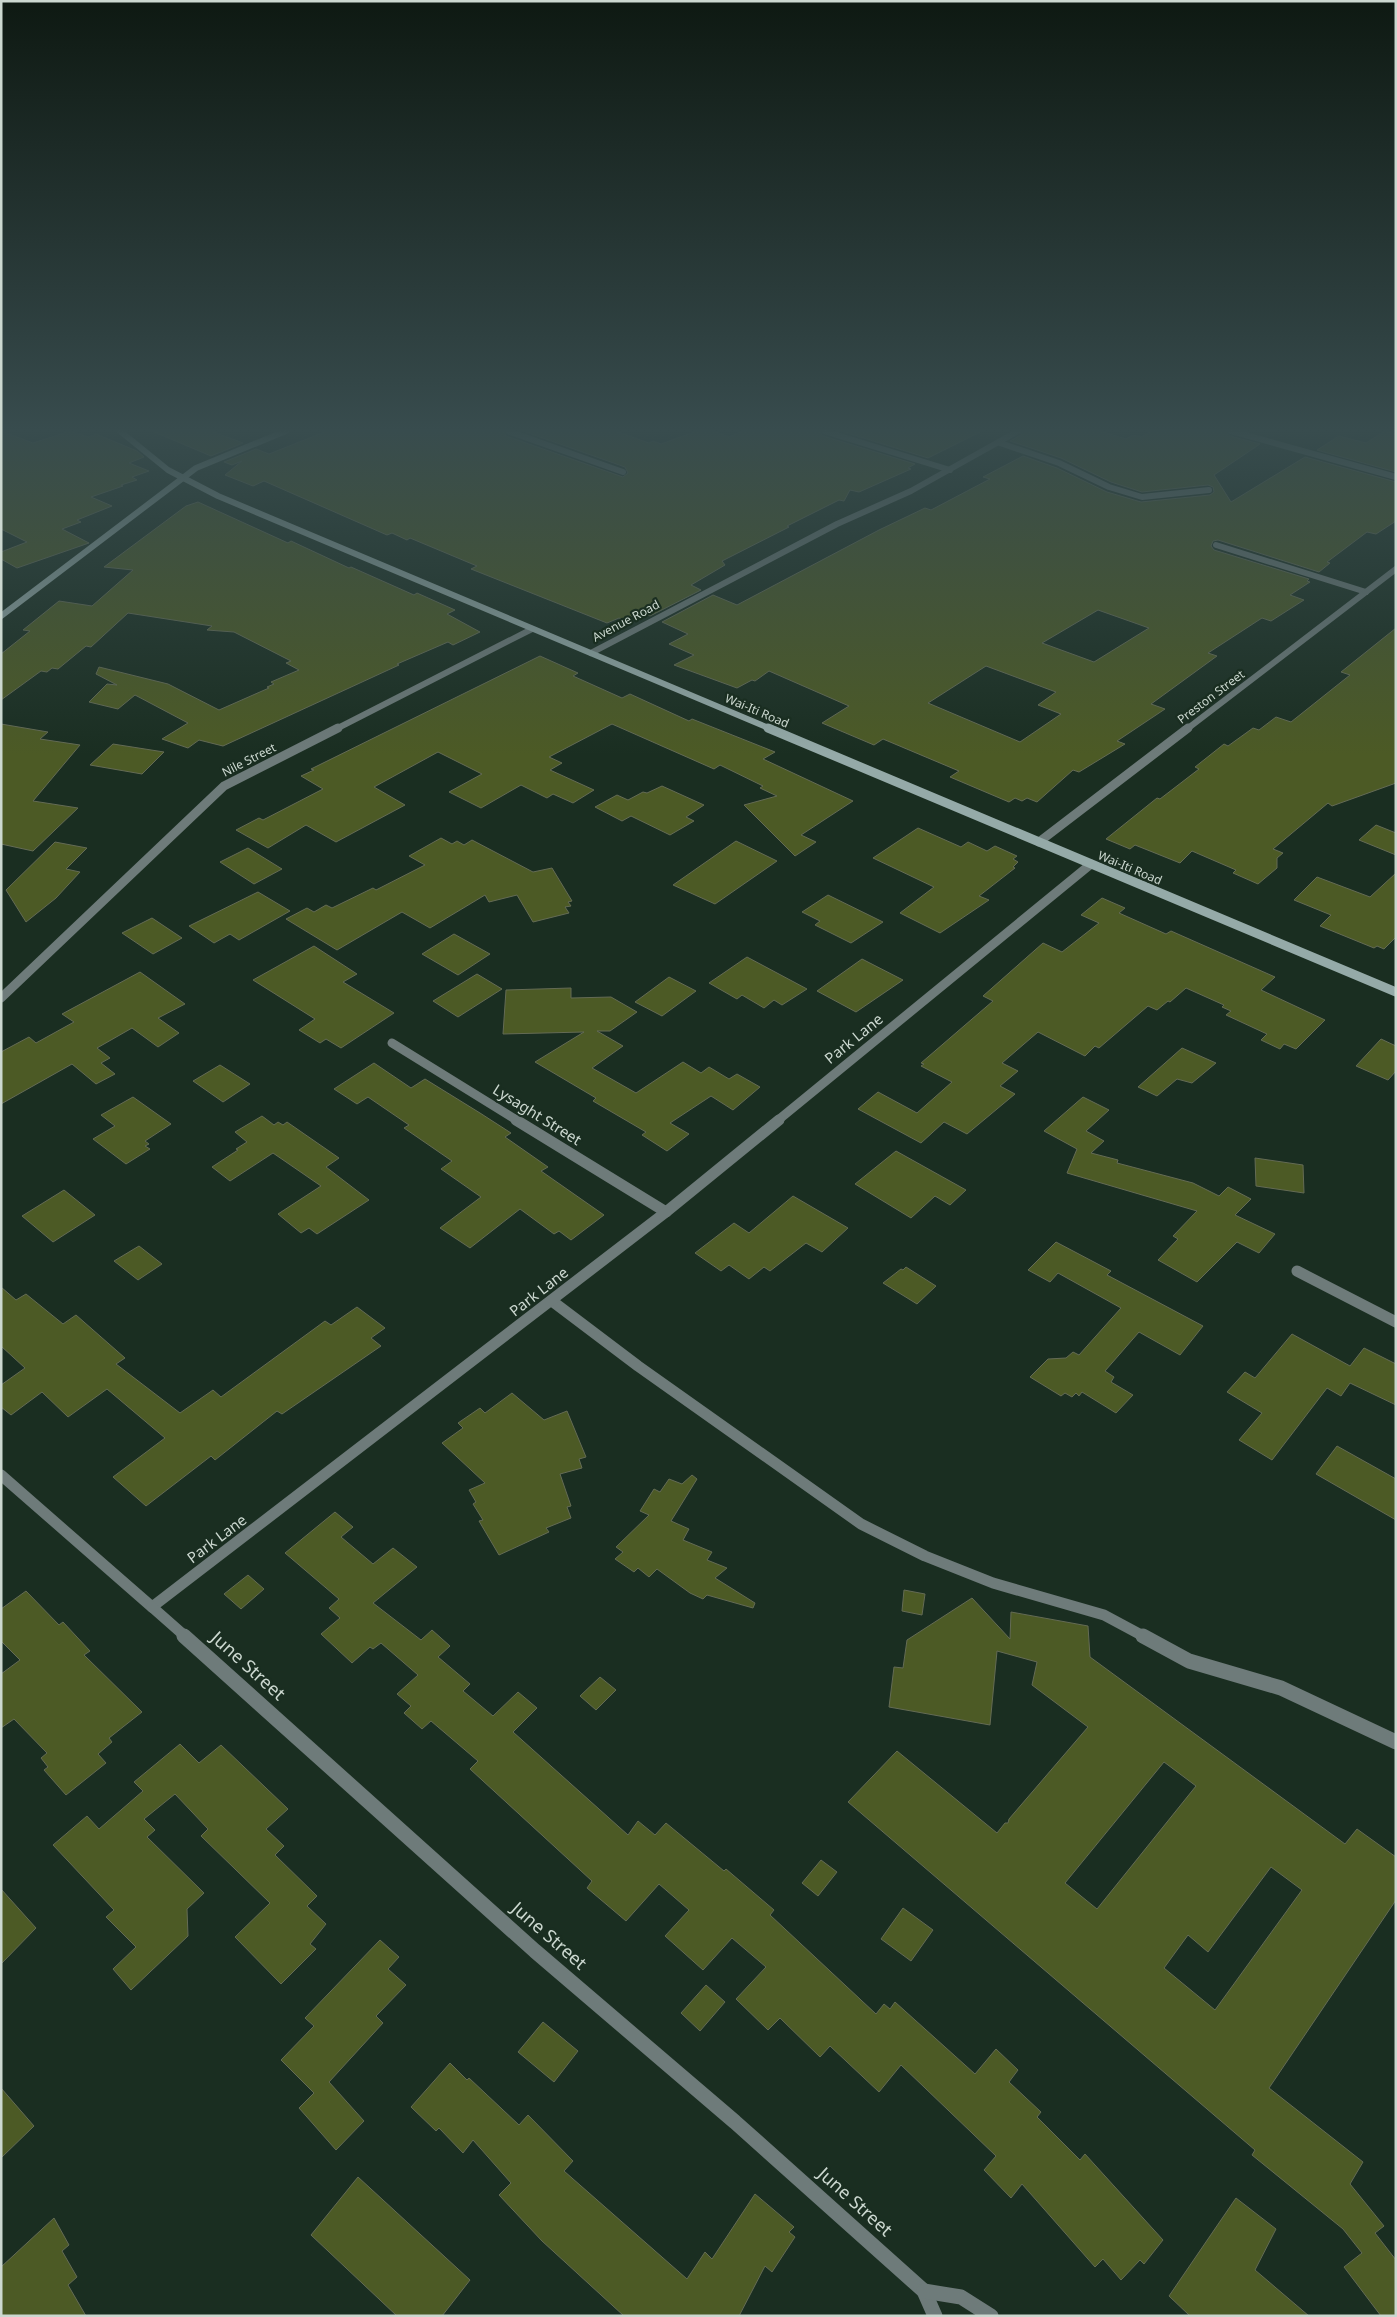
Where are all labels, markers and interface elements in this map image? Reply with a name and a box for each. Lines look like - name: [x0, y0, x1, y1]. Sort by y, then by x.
- street label: Avenue Road: [589, 596, 662, 645]
- street label: Preston Street: [1174, 665, 1248, 727]
- street label: Wai-Iti Road: [723, 689, 792, 732]
- street label: Nile Street: [219, 738, 279, 780]
- street label: Wai-Iti Road: [1096, 846, 1165, 889]
- street label: Park Lane: [820, 1009, 887, 1068]
- street label: Lysaght Street: [489, 1079, 586, 1150]
- street label: Park Lane: [505, 1262, 572, 1321]
- street label: Park Lane: [183, 1509, 250, 1567]
- street label: June Street: [205, 1624, 291, 1705]
- street label: June Street: [505, 1895, 593, 1975]
- street label: June Street: [812, 2160, 898, 2241]

